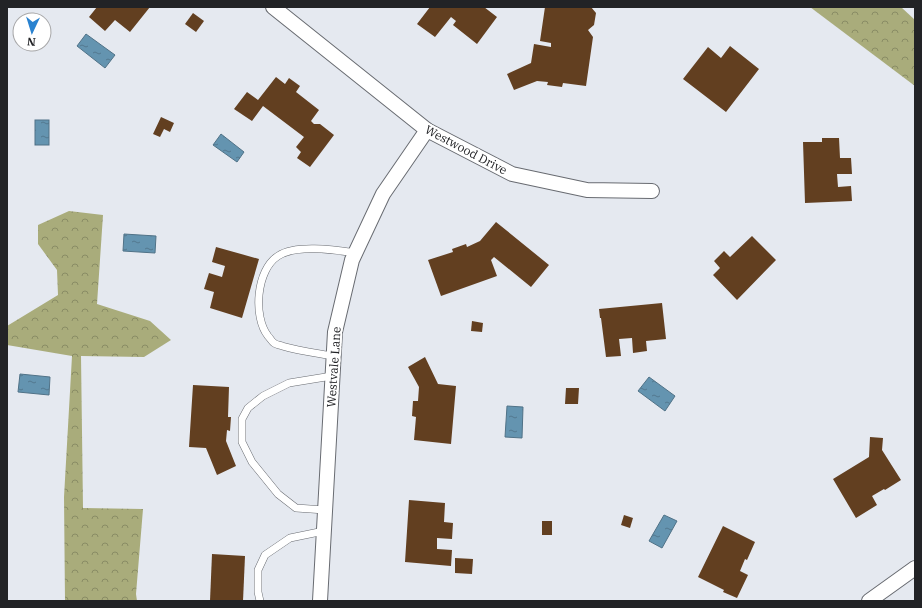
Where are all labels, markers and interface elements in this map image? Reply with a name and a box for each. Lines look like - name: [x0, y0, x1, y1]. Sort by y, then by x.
- north arrow: [12, 12, 52, 52]
- text: N: [26, 35, 36, 49]
- street label: Westwood Drive: [423, 122, 510, 178]
- street label: Westvale Lane: [323, 326, 344, 408]

